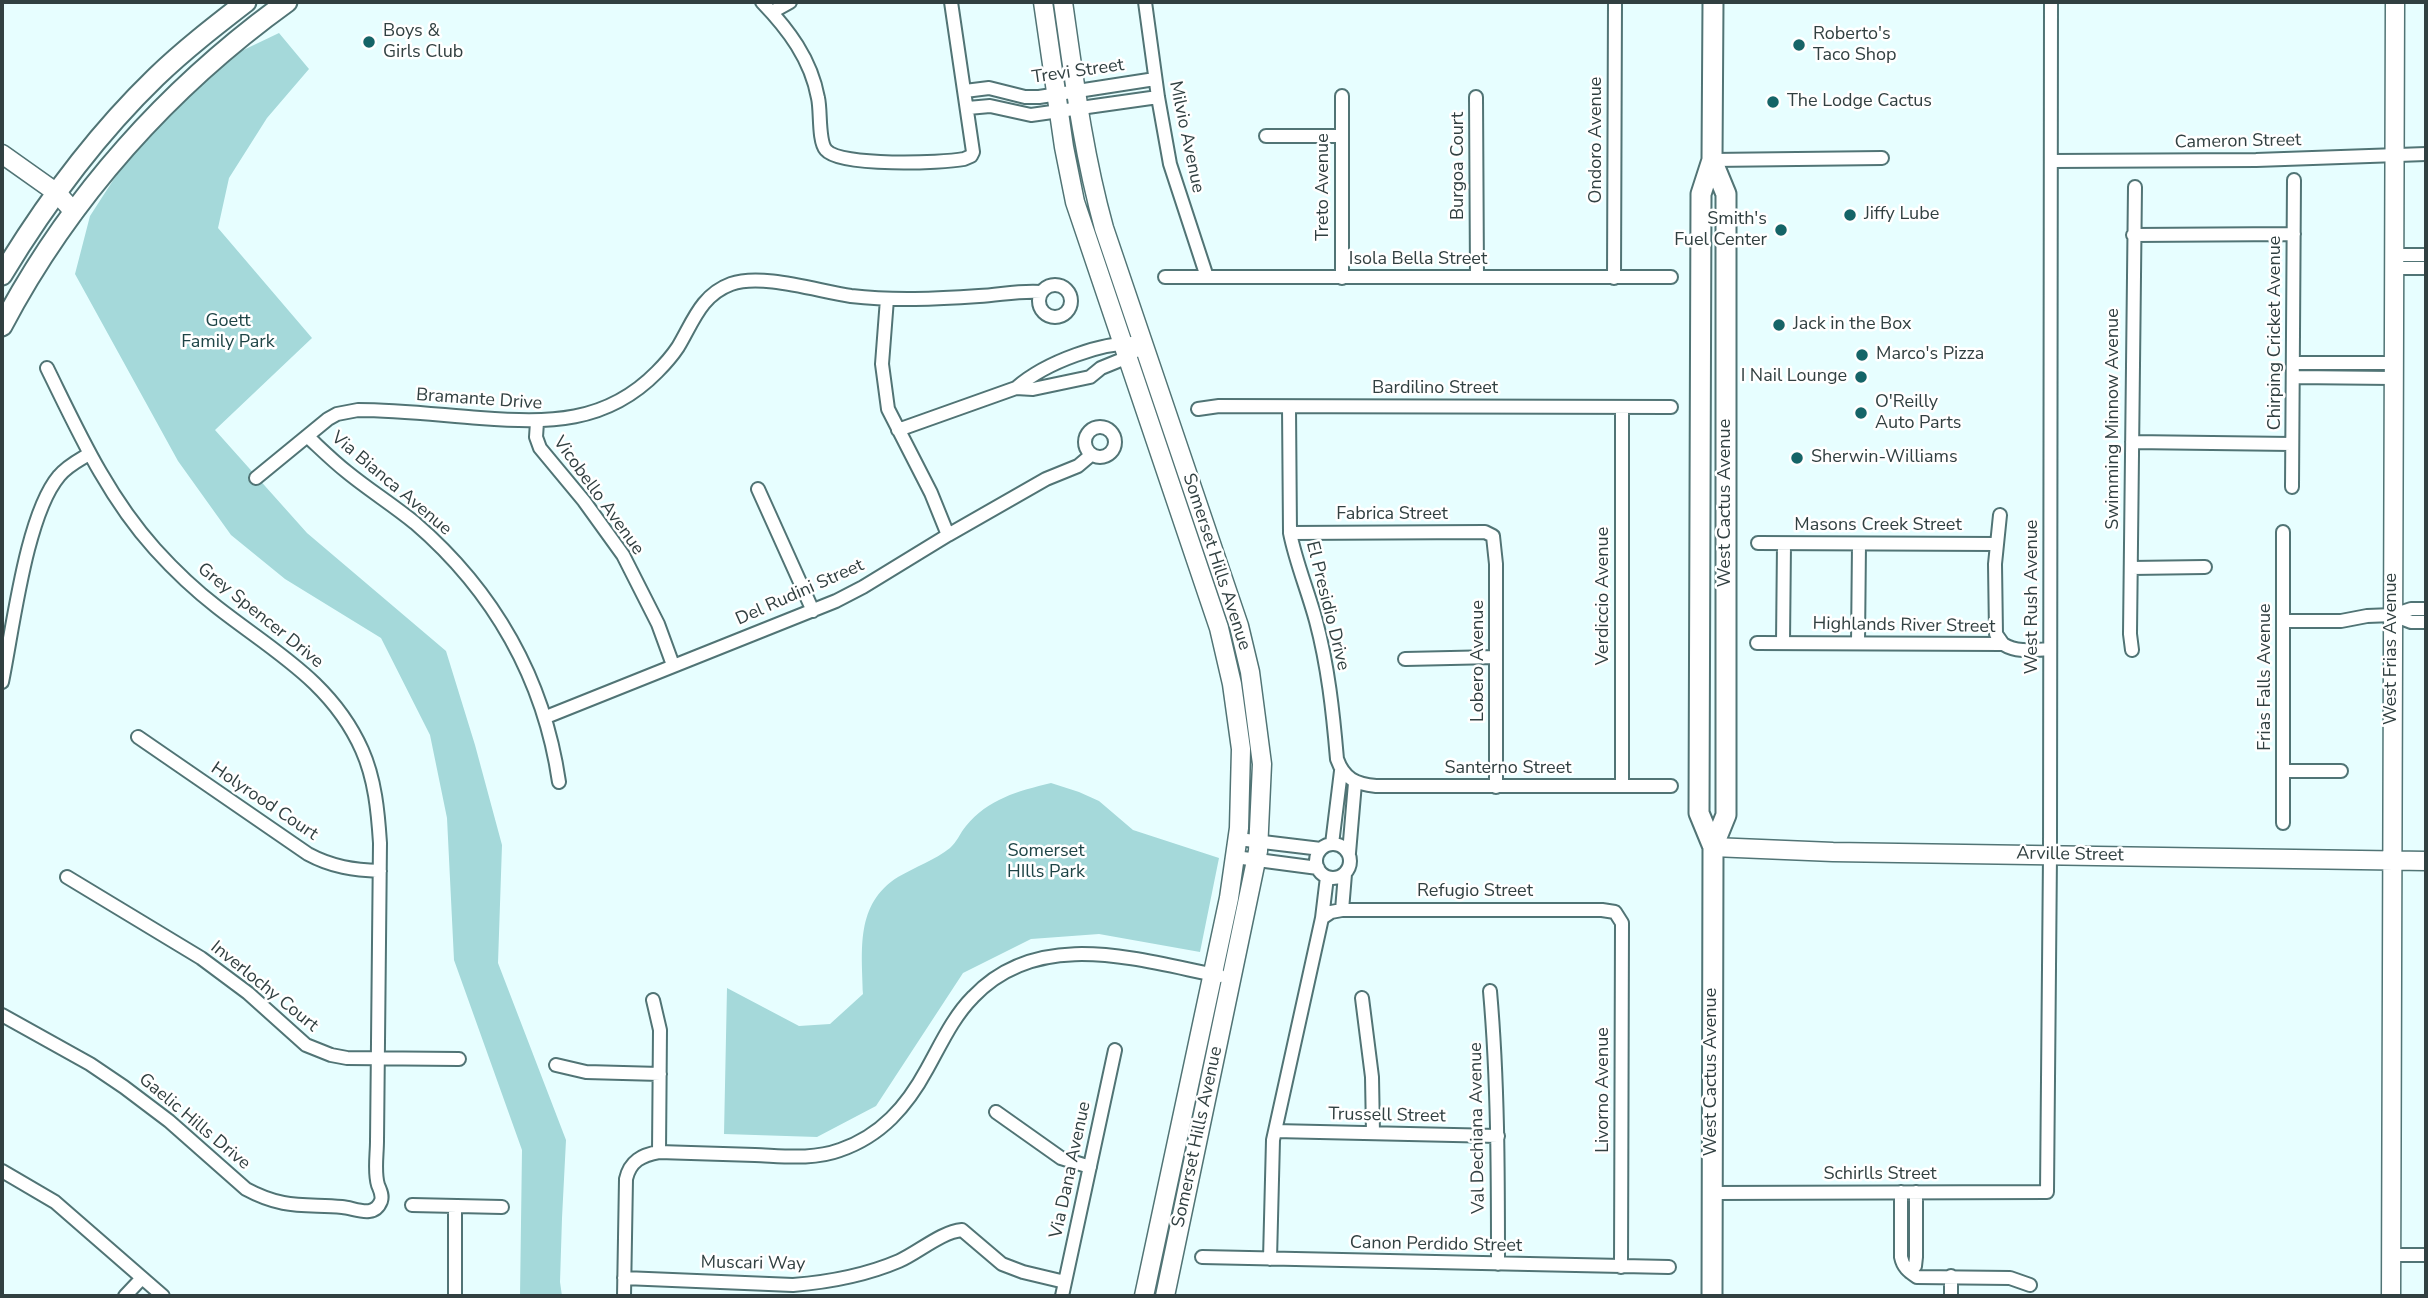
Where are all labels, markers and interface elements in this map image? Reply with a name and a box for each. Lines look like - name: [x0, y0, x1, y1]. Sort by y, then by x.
- place label: Boys & Girls Club: [383, 21, 463, 64]
- place label: Roberto's Taco Shop: [1813, 24, 1897, 66]
- marker: Boys & Girls Club: [361, 34, 377, 50]
- marker: Roberto's Taco Shop: [1791, 37, 1807, 53]
- street label: Trevi Street: [1031, 55, 1125, 89]
- street label: Ondoro Avenue: [1586, 77, 1608, 203]
- street label: Milvio Avenue: [1164, 79, 1208, 195]
- place label: The Lodge Cactus: [1787, 91, 1932, 113]
- marker: The Lodge Cactus: [1765, 94, 1781, 110]
- street label: Burgoa Court: [1448, 112, 1470, 220]
- street label: Cameron Street: [2175, 130, 2301, 154]
- street label: Treto Avenue: [1313, 133, 1335, 241]
- place label: Jiffy Lube: [1864, 204, 1939, 226]
- marker: Jiffy Lube: [1842, 207, 1858, 223]
- place label: Smith's Fuel Center: [1674, 209, 1767, 252]
- marker: Smith's Fuel Center: [1773, 222, 1789, 238]
- street label: Chirping Cricket Avenue: [2265, 236, 2287, 430]
- street label: Isola Bella Street: [1349, 249, 1487, 271]
- street label: Swimming Minnow Avenue: [2103, 308, 2125, 530]
- park label: Goett Family Park: [181, 311, 275, 354]
- place label: Jack in the Box: [1793, 314, 1912, 336]
- marker: Jack in the Box: [1771, 317, 1787, 333]
- place label: Marco's Pizza: [1876, 344, 1984, 366]
- marker: Marco's Pizza: [1854, 347, 1870, 363]
- place label: I Nail Lounge: [1741, 366, 1847, 388]
- marker: I Nail Lounge: [1853, 369, 1869, 385]
- street label: Bardilino Street: [1372, 378, 1498, 400]
- street label: Bramante Drive: [415, 385, 543, 415]
- place label: O'Reilly Auto Parts: [1875, 392, 1961, 434]
- marker: O'Reilly Auto Parts: [1853, 405, 1869, 421]
- street label: West Cactus Avenue: [1715, 419, 1737, 587]
- street label: Via Bianca Avenue: [326, 427, 456, 541]
- street label: Vicobello Avenue: [548, 433, 648, 559]
- place label: Sherwin-Williams: [1811, 447, 1958, 469]
- marker: Sherwin-Williams: [1789, 450, 1805, 466]
- street label: Somerset Hills Avenue: [1177, 471, 1255, 653]
- street label: Fabrica Street: [1336, 504, 1448, 526]
- street label: Masons Creek Street: [1794, 515, 1962, 537]
- street label: West Rush Avenue: [2022, 520, 2044, 674]
- street label: Verdiccio Avenue: [1593, 527, 1615, 665]
- street label: El Presidio Drive: [1301, 539, 1353, 673]
- street label: Del Rudini Street: [733, 555, 867, 631]
- street label: Grey Spencer Drive: [193, 559, 327, 673]
- street label: West Frias Avenue: [2381, 573, 2403, 725]
- street label: Lobero Avenue: [1468, 600, 1490, 722]
- street label: Frias Falls Avenue: [2255, 603, 2277, 751]
- street label: Highlands River Street: [1813, 614, 1995, 638]
- street label: Holyrood Court: [206, 758, 322, 846]
- street label: Santerno Street: [1444, 758, 1572, 780]
- park label: Somerset HIlls Park: [1007, 841, 1085, 884]
- street label: Arville Street: [2016, 843, 2124, 867]
- street label: Refugio Street: [1417, 881, 1533, 903]
- street label: Inverlochy Court: [206, 937, 322, 1037]
- street label: West Cactus Avenue: [1701, 988, 1723, 1156]
- street label: Livorno Avenue: [1593, 1027, 1615, 1153]
- street label: Val Dechiana Avenue: [1466, 1042, 1490, 1214]
- street label: Somerset Hills Avenue: [1168, 1044, 1228, 1230]
- street label: Gaelic Hills Drive: [134, 1069, 254, 1175]
- street label: Via Dana Avenue: [1046, 1100, 1096, 1240]
- street label: Trussell Street: [1328, 1104, 1446, 1128]
- street label: Schirlls Street: [1823, 1164, 1937, 1186]
- street label: Canon Perdido Street: [1350, 1233, 1522, 1257]
- street label: Muscari Way: [700, 1252, 806, 1276]

